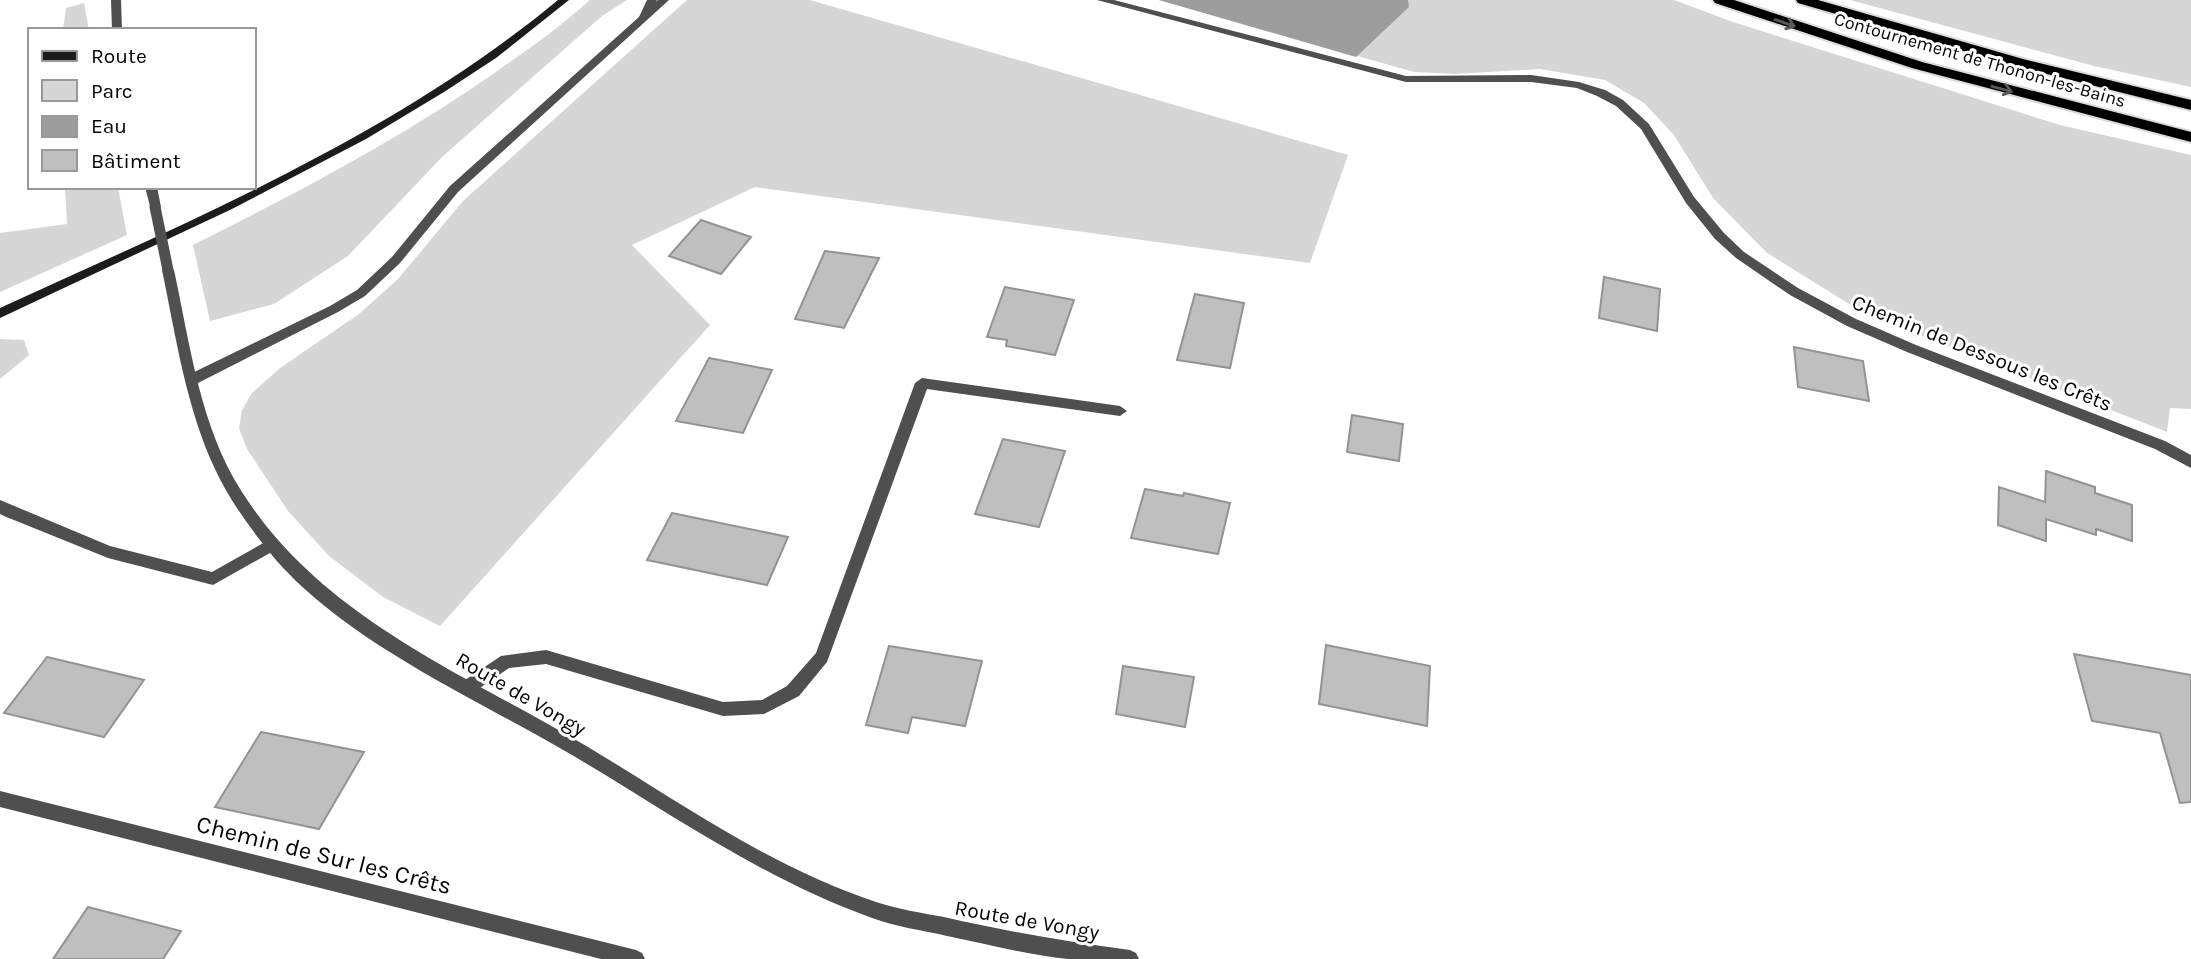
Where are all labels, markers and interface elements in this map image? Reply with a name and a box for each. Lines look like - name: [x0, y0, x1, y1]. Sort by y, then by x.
- street label: Contournement de Thonon-les-Bains: [1832, 8, 2128, 112]
- one-way arrow: [1773, 17, 1795, 30]
- legend: [28, 28, 256, 189]
- text: Route: [91, 44, 147, 68]
- text: Parc: [91, 79, 133, 103]
- one-way arrow: [1991, 83, 2013, 96]
- text: Eau: [91, 114, 127, 138]
- text: Bâtiment: [91, 149, 181, 173]
- street label: Chemin de Dessous les Crêts: [1849, 290, 2115, 416]
- street label: Route de Vongy: [452, 647, 590, 741]
- street label: Chemin de Sur les Crêts: [194, 810, 454, 900]
- street label: Route de Vongy: [953, 895, 1101, 945]

